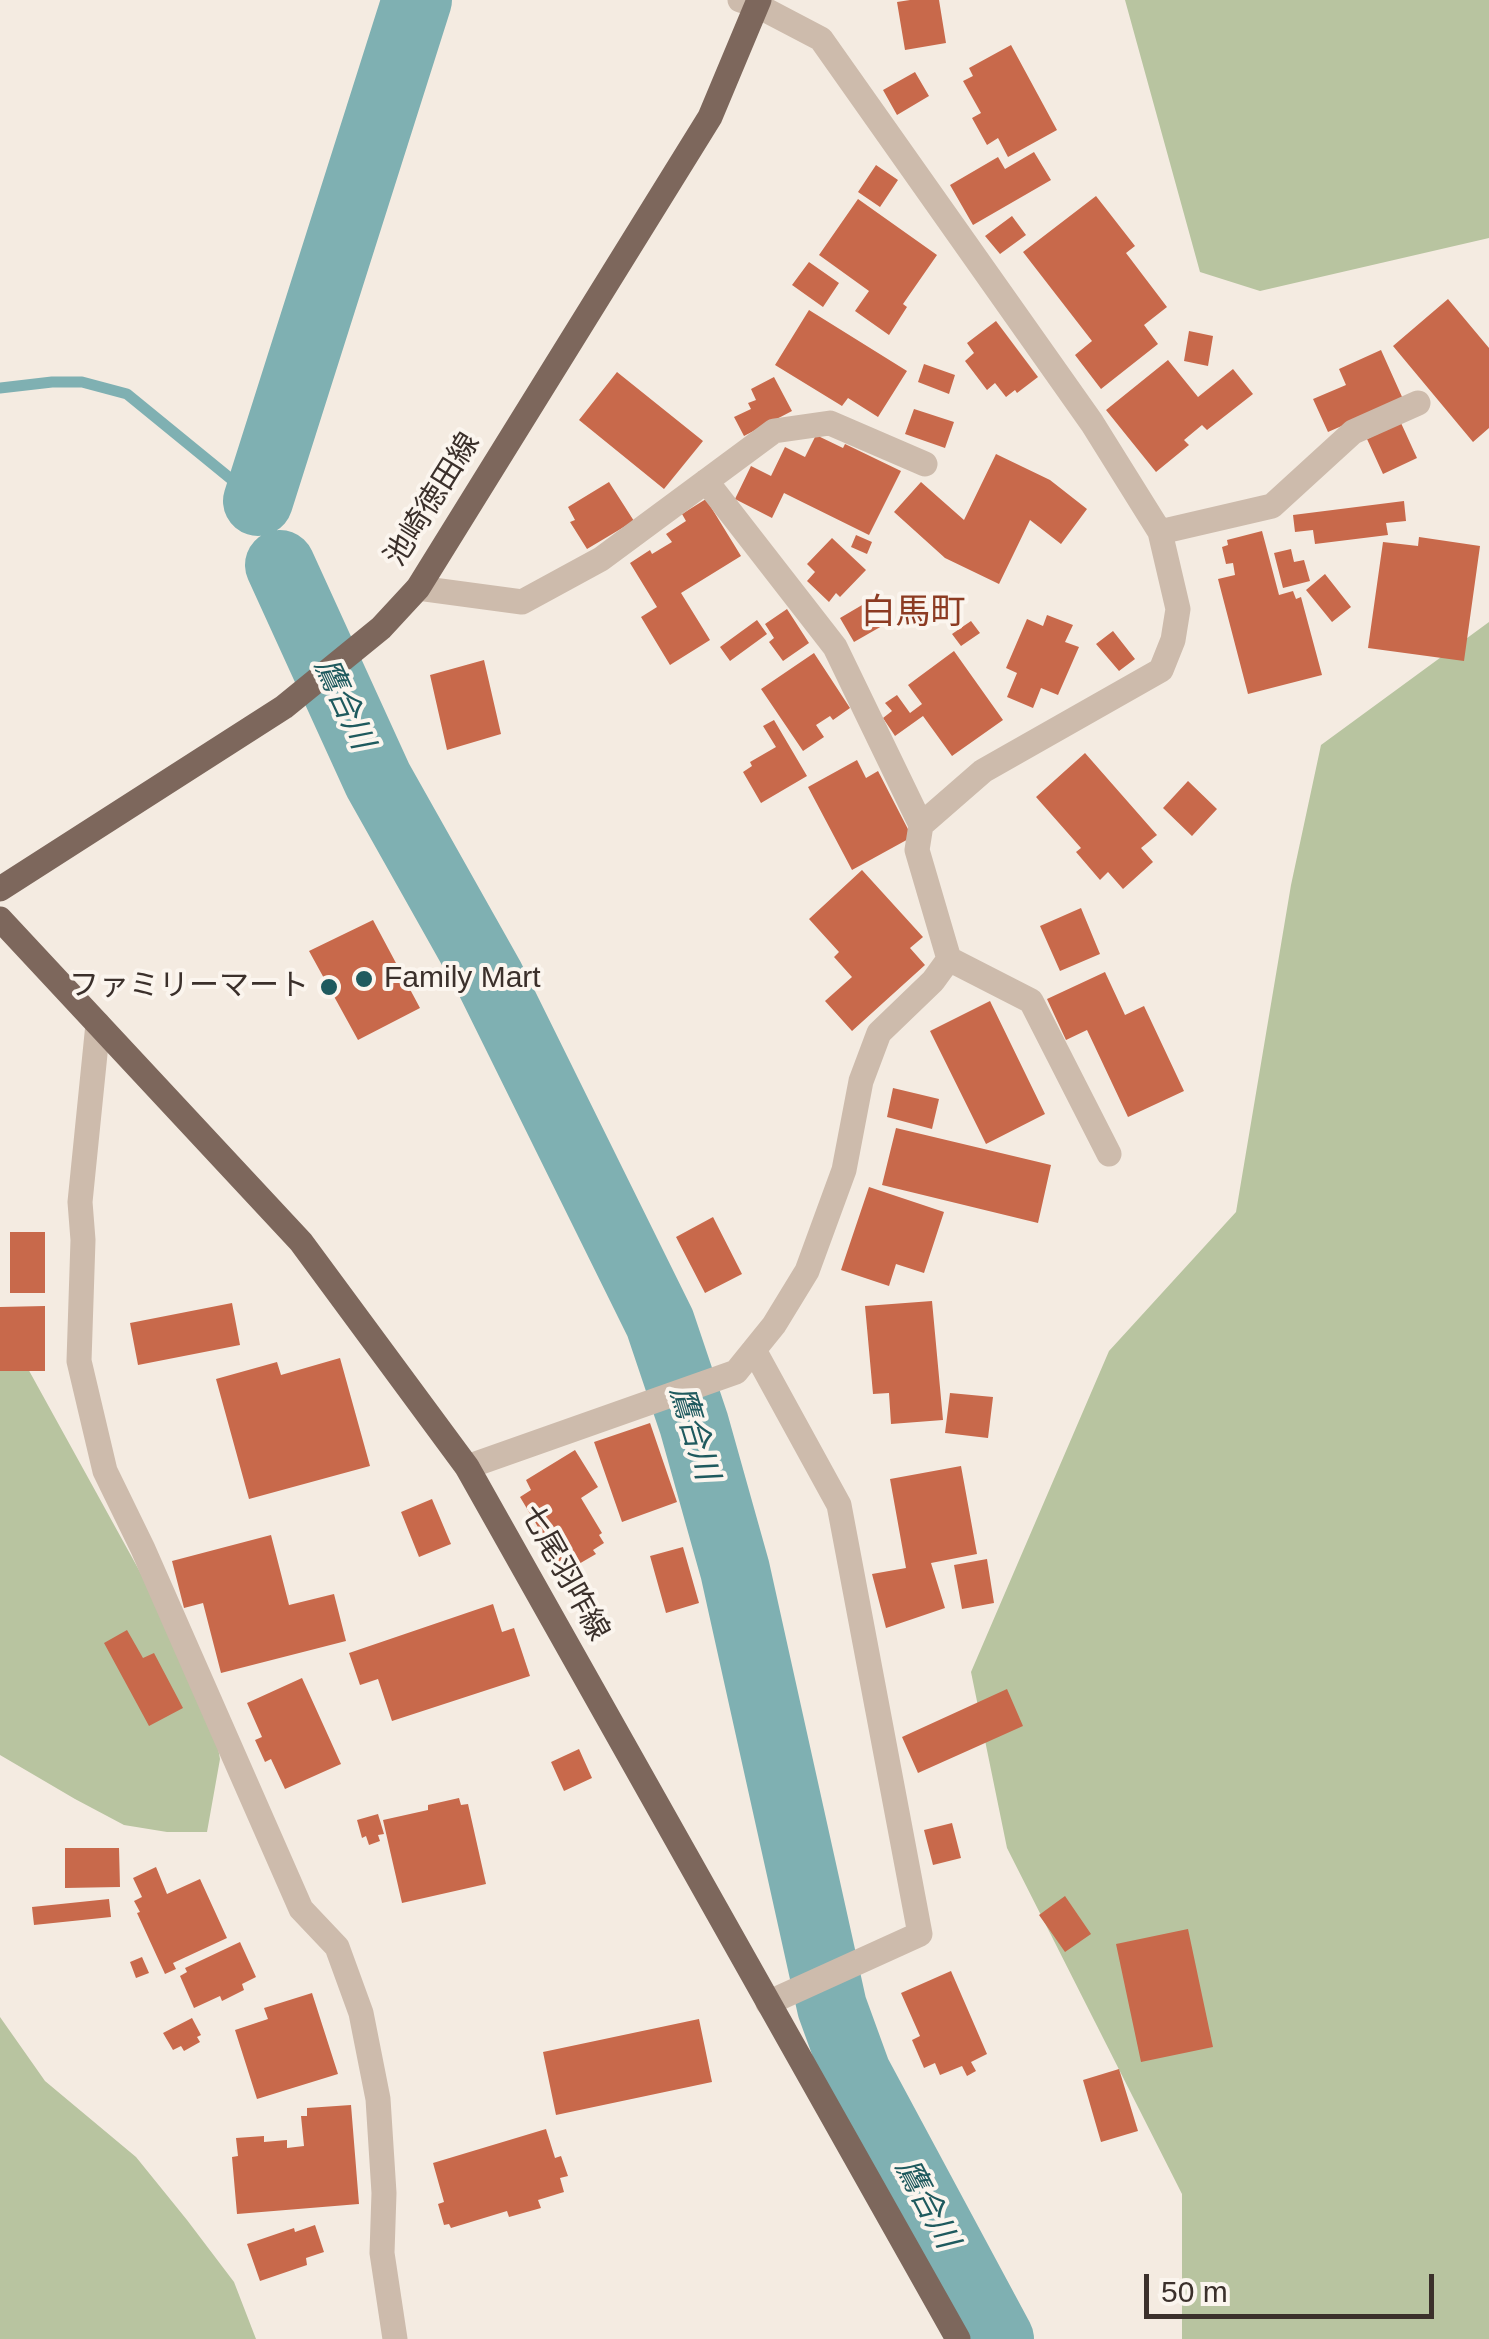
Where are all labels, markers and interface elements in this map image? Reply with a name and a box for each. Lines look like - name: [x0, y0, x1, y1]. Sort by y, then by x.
- street label: 池崎徳田線: [378, 427, 488, 573]
- district label: 白馬町: [861, 592, 965, 634]
- water label: 鷹合川: [305, 652, 381, 756]
- place label: Family Mart: [384, 961, 541, 997]
- marker: Family Mart: [353, 968, 375, 990]
- place label: ファミリーマート: [69, 969, 309, 1005]
- marker: ファミリーマート: [318, 976, 340, 998]
- water label: 鷹合川: [661, 1381, 725, 1485]
- street label: 七尾羽咋線: [512, 1499, 616, 1647]
- water label: 鷹合川: [887, 2153, 965, 2255]
- scale bar: [1149, 2254, 1439, 2316]
- text: 50 m: [1161, 2275, 1228, 2308]

